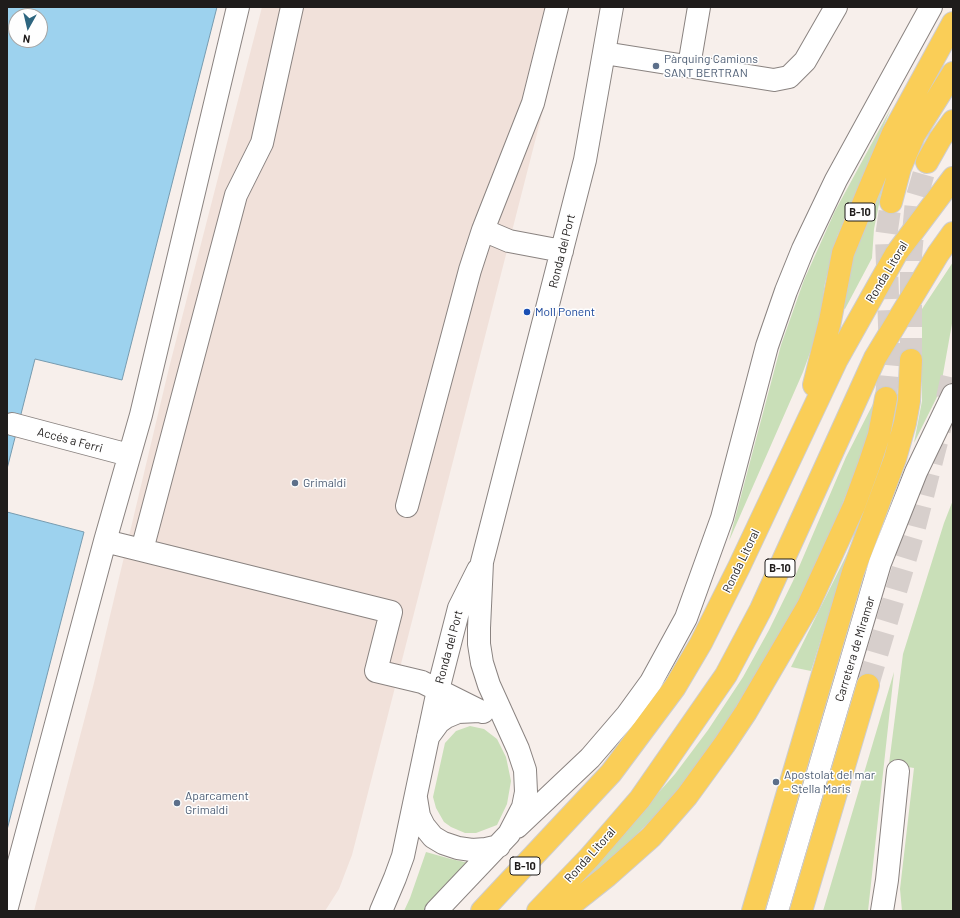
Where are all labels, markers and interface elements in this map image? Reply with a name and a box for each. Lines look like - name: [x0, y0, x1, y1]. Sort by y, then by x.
- north arrow: [8, 8, 48, 48]
- text: N: [22, 32, 31, 46]
- place label: Pàrquing Camions SANT BERTRAN: [664, 52, 758, 80]
- marker: Pàrquing Camions SANT BERTRAN: [651, 61, 661, 71]
- road number: B-10: [845, 203, 875, 221]
- street label: Ronda del Port: [546, 213, 578, 289]
- street label: Ronda Litoral: [863, 239, 911, 305]
- place label: Moll Ponent: [535, 305, 595, 319]
- marker: Moll Ponent: [522, 307, 532, 317]
- street label: Accés a Ferri: [36, 424, 104, 456]
- place label: Grimaldi: [303, 476, 346, 490]
- marker: Grimaldi: [290, 478, 300, 488]
- street label: Ronda Litoral: [719, 527, 763, 595]
- road number: B-10: [765, 559, 795, 577]
- street label: Carretera de Miramar: [832, 594, 878, 704]
- street label: Ronda del Port: [432, 609, 466, 685]
- place label: Apostolat del mar - Stella Maris: [784, 768, 875, 796]
- marker: Apostolat del mar - Stella Maris: [771, 777, 781, 787]
- place label: Aparcament Grimaldi: [185, 789, 249, 817]
- marker: Aparcament Grimaldi: [172, 798, 182, 808]
- street label: Ronda Litoral: [562, 824, 618, 886]
- road number: B-10: [510, 857, 540, 875]

